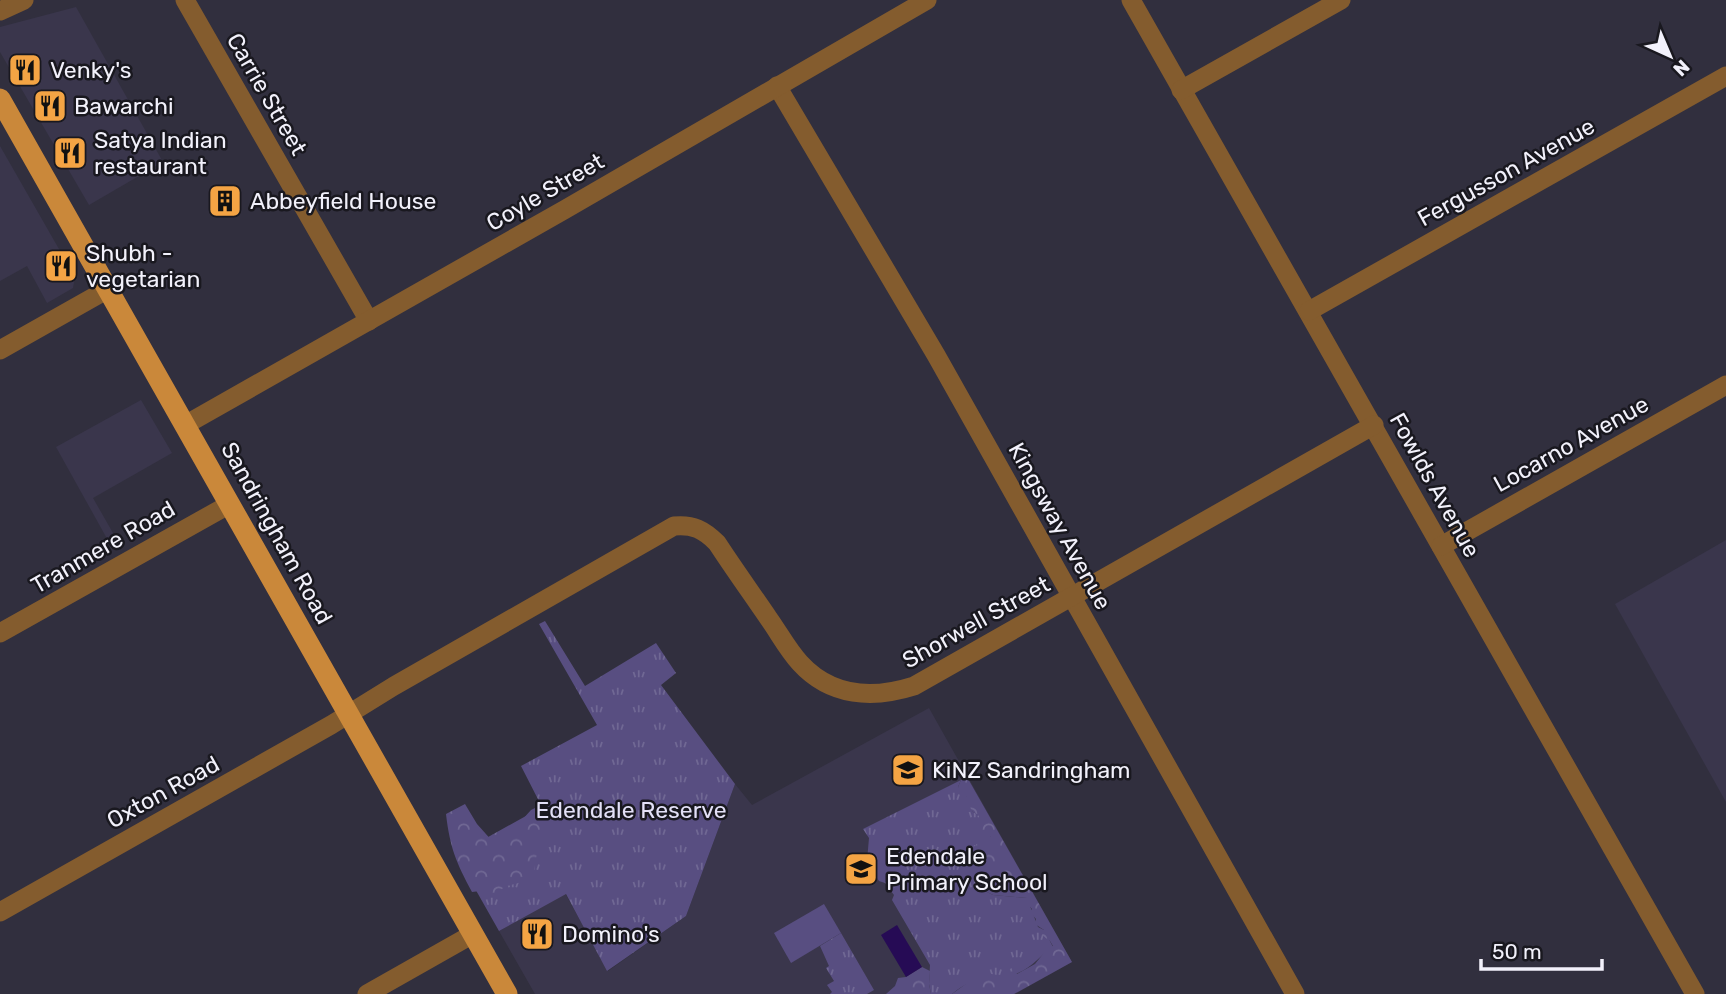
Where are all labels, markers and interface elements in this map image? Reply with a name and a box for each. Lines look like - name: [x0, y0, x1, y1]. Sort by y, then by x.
- north arrow: [1635, 21, 1705, 91]
- street label: Carrie Street: [221, 28, 313, 160]
- restaurant icon: Venky's: [6, 51, 44, 89]
- text: N: [1669, 55, 1694, 81]
- place label: Venky's: [50, 56, 132, 84]
- restaurant icon: Bawarchi: [31, 87, 69, 125]
- place label: Bawarchi: [74, 92, 174, 120]
- street label: Fergusson Avenue: [1412, 112, 1600, 232]
- place label: Satya Indian restaurant: [94, 126, 227, 180]
- restaurant icon: Satya Indian restaurant: [51, 134, 89, 172]
- street label: Coyle Street: [481, 147, 609, 237]
- building icon: Abbeyfield House: [206, 182, 244, 220]
- place label: Abbeyfield House: [250, 187, 436, 215]
- place label: Shubh - vegetarian: [86, 239, 200, 293]
- restaurant icon: Shubh - vegetarian: [42, 247, 80, 285]
- street label: Locarno Avenue: [1489, 390, 1653, 498]
- street label: Fowlds Avenue: [1384, 408, 1486, 562]
- street label: Sandringham Road: [215, 437, 339, 629]
- street label: Kingsway Avenue: [1003, 438, 1117, 614]
- street label: Tranmere Road: [26, 495, 180, 599]
- street label: Shorwell Street: [897, 570, 1055, 674]
- street label: Oxton Road: [102, 750, 224, 834]
- school or university icon: KiNZ Sandringham: [889, 751, 927, 789]
- place label: KiNZ Sandringham: [932, 756, 1131, 784]
- park label: Edendale Reserve: [535, 796, 727, 824]
- place label: Edendale Primary School: [886, 842, 1048, 896]
- school or university icon: Edendale Primary School: [842, 850, 880, 888]
- restaurant icon: Domino's: [518, 915, 556, 953]
- place label: Domino's: [562, 920, 660, 948]
- scale bar: [1481, 928, 1602, 972]
- text: 50 m: [1492, 939, 1542, 964]

